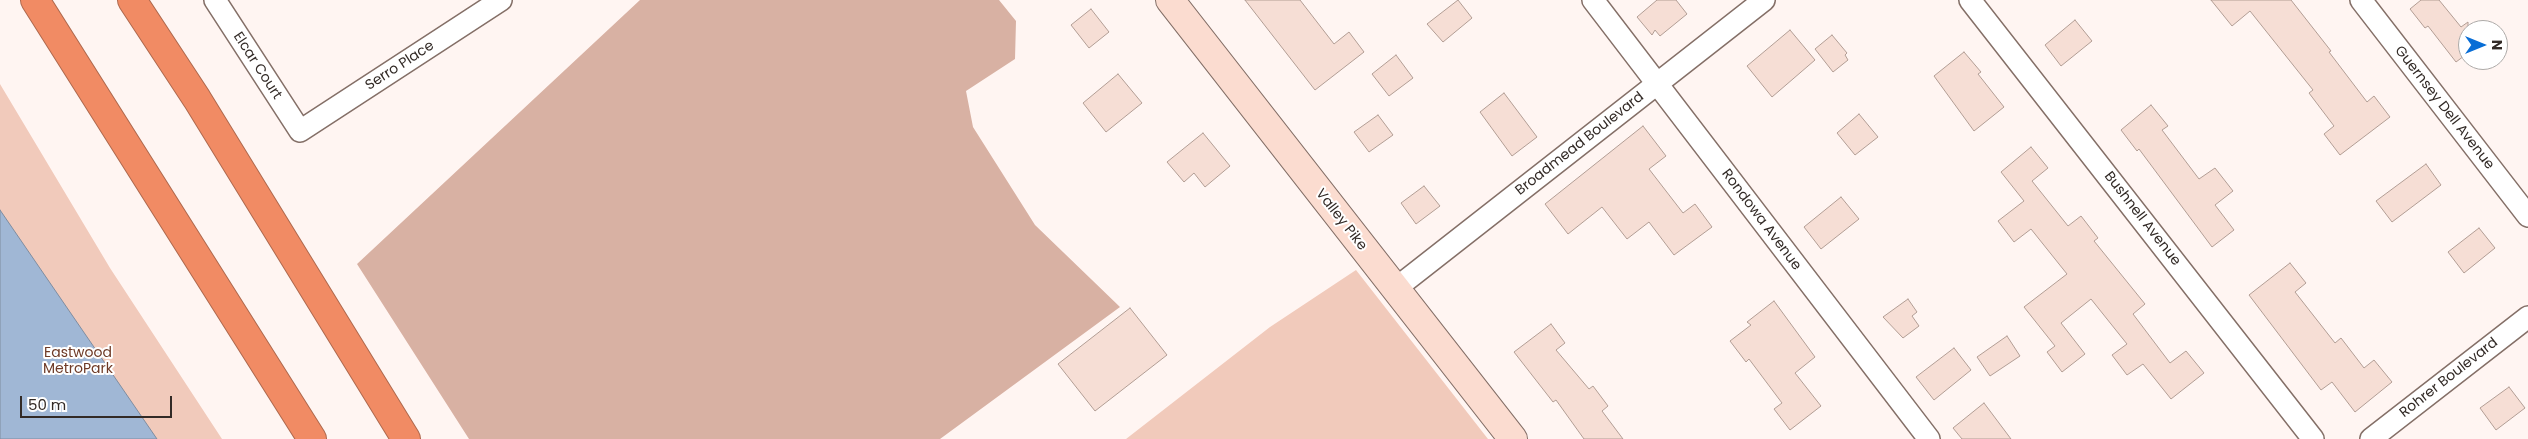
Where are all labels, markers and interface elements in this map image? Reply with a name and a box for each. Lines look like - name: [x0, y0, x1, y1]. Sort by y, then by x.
- north arrow: [2458, 20, 2508, 70]
- street label: Elcar Court: [229, 29, 285, 103]
- street label: Serro Place: [363, 38, 437, 94]
- text: N: [2487, 40, 2507, 50]
- street label: Guernsey Dell Avenue: [2391, 43, 2497, 173]
- street label: Broadmead Boulevard: [1513, 89, 1647, 199]
- street label: Rondowa Avenue: [1718, 166, 1804, 274]
- street label: Bushnell Avenue: [2100, 169, 2184, 269]
- street label: Valley Pike: [1312, 186, 1370, 254]
- street label: Rohrer Boulevard: [2397, 334, 2501, 422]
- park label: Eastwood MetroPark: [43, 345, 113, 378]
- scale bar: [22, 386, 175, 418]
- text: 50 m: [28, 394, 66, 415]

